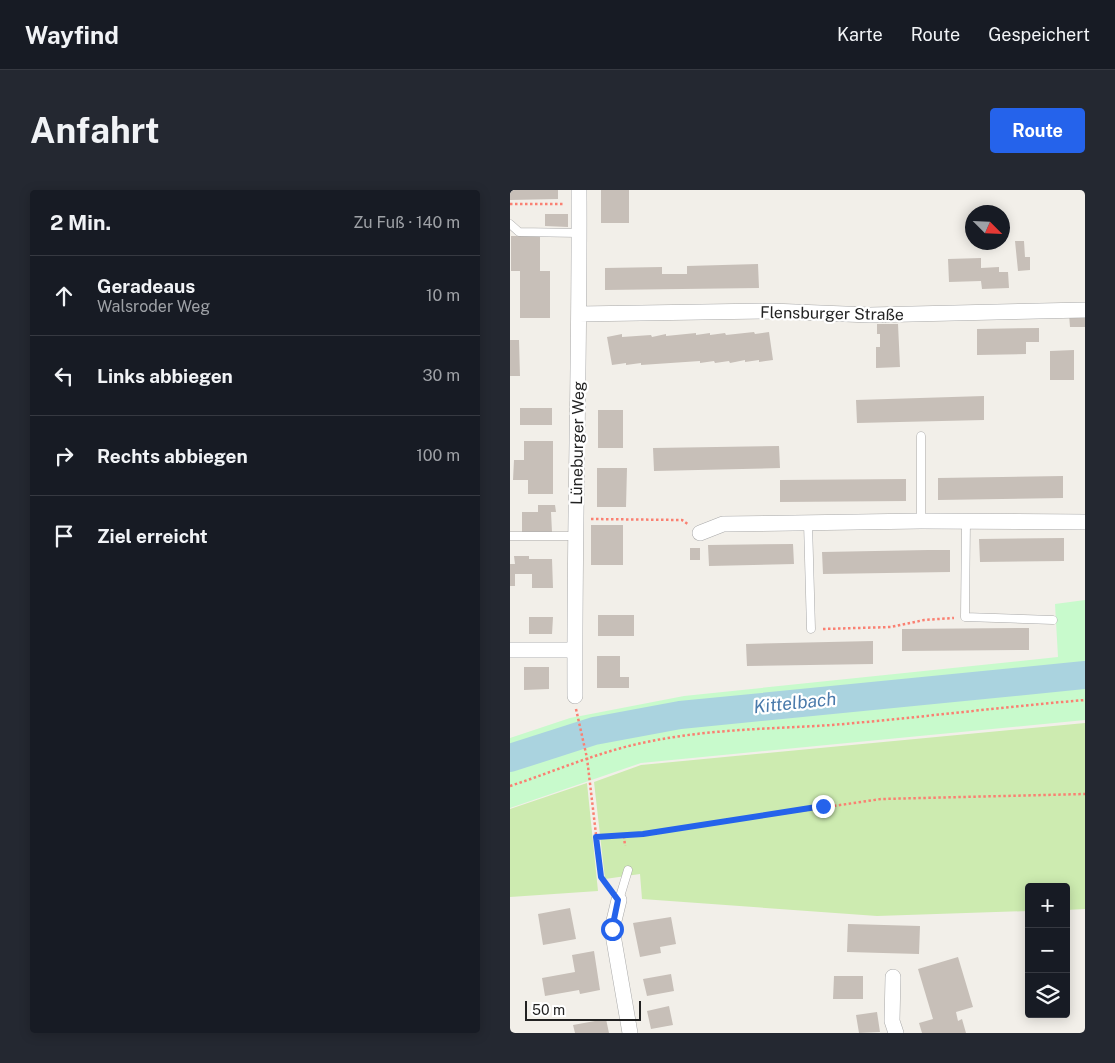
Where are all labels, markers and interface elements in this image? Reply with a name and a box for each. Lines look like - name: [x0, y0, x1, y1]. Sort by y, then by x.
- text: Wayfind: [25, 21, 119, 49]
- text: Karte: [837, 24, 883, 45]
- text: Route: [911, 24, 960, 45]
- text: Gespeichert: [988, 24, 1090, 45]
- button: Route: [990, 108, 1085, 153]
- text: Anfahrt: [30, 110, 160, 151]
- north arrow: [965, 205, 1010, 250]
- text: 2 Min.: [50, 210, 111, 235]
- text: Zu Fuß · 140 m: [353, 213, 460, 232]
- text: Geradeaus: [97, 275, 195, 297]
- icon: ahead: [50, 282, 78, 310]
- text: 10 m: [426, 286, 460, 305]
- text: Walsroder Weg: [97, 297, 210, 316]
- street label: Flensburger Straße: [760, 303, 904, 324]
- icon: left: [50, 362, 78, 390]
- text: Links abbiegen: [97, 365, 233, 387]
- text: 30 m: [423, 366, 460, 385]
- street label: Lüneburger Weg: [567, 381, 588, 505]
- icon: right: [50, 442, 78, 470]
- text: Rechts abbiegen: [97, 445, 248, 467]
- text: 100 m: [416, 446, 460, 465]
- icon: arrive: [50, 522, 78, 550]
- text: Ziel erreicht: [97, 525, 208, 547]
- water label: Kittelbach: [753, 688, 837, 717]
- route end: [812, 795, 835, 818]
- map controls: [1025, 883, 1070, 1018]
- button: +: [1025, 883, 1070, 928]
- route start: [601, 918, 624, 941]
- button: −: [1025, 928, 1070, 973]
- button: layers: [1025, 973, 1070, 1018]
- scale bar: [525, 998, 641, 1021]
- text: 50 m: [532, 1002, 565, 1018]

